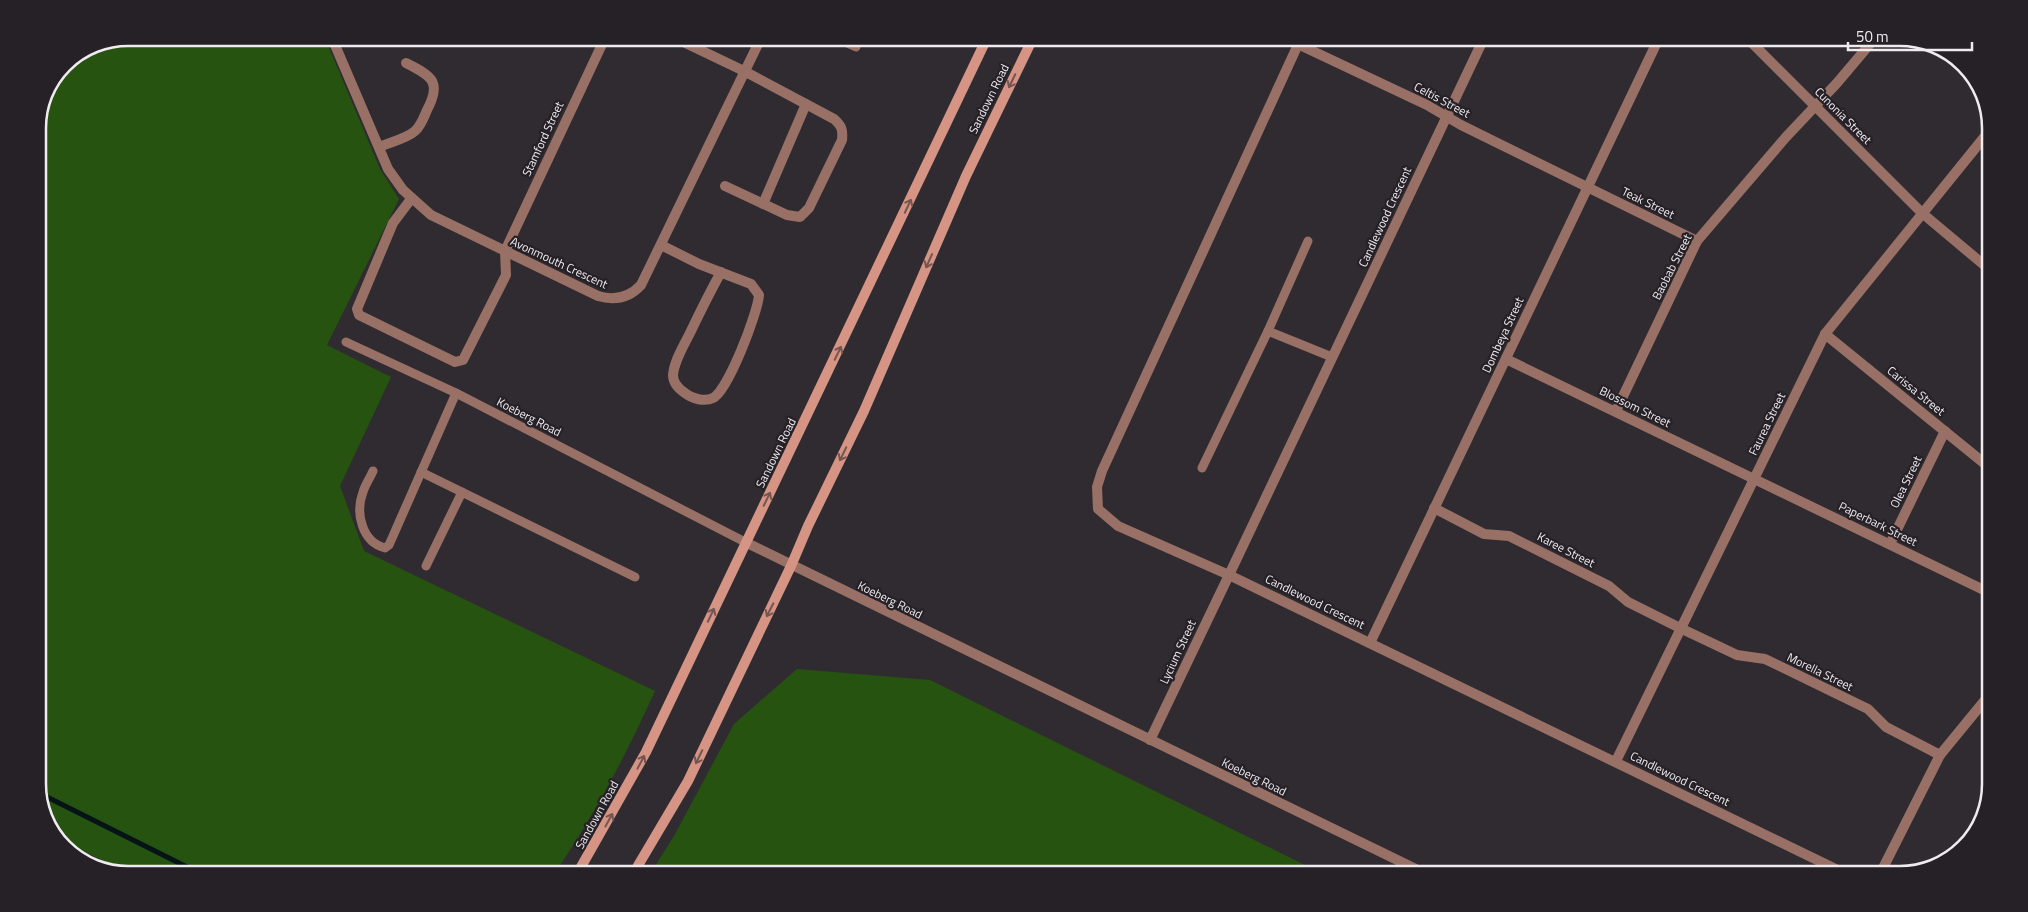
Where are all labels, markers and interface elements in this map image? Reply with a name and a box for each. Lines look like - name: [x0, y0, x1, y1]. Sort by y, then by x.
- scale bar: [1848, 20, 1972, 52]
- text: 50 m: [1856, 25, 1889, 48]
- street label: Sandown Road: [963, 61, 1014, 137]
- one-way arrow: [1006, 74, 1016, 89]
- street label: Celtis Street: [1411, 77, 1474, 123]
- street label: Cunonia Street: [1810, 83, 1877, 149]
- street label: Stamford Street: [517, 97, 569, 179]
- street label: Candlewood Crescent: [1353, 163, 1416, 270]
- street label: Teak Street: [1619, 182, 1679, 224]
- one-way arrow: [903, 199, 913, 214]
- street label: Baobab Street: [1647, 230, 1697, 303]
- street label: Avonmouth Crescent: [507, 232, 612, 294]
- one-way arrow: [924, 253, 934, 268]
- street label: Dombeya Street: [1477, 293, 1529, 376]
- one-way arrow: [834, 346, 843, 361]
- street label: Carissa Street: [1883, 361, 1950, 421]
- street label: Blossom Street: [1596, 381, 1675, 432]
- street label: Faurea Street: [1743, 388, 1790, 458]
- street label: Koeberg Road: [494, 392, 565, 441]
- street label: Sandown Road: [750, 415, 801, 491]
- one-way arrow: [838, 447, 848, 462]
- street label: Olea Street: [1885, 452, 1927, 511]
- one-way arrow: [763, 492, 772, 507]
- street label: Paperbark Street: [1836, 496, 1921, 551]
- street label: Karee Street: [1534, 527, 1599, 573]
- street label: Candlewood Crescent: [1262, 569, 1369, 634]
- street label: Koeberg Road: [854, 576, 926, 623]
- one-way arrow: [765, 602, 774, 617]
- one-way arrow: [706, 608, 716, 623]
- street label: Lycium Street: [1154, 616, 1201, 687]
- street label: Morella Street: [1784, 647, 1857, 696]
- street label: Candlewood Crescent: [1627, 746, 1734, 811]
- one-way arrow: [694, 749, 704, 764]
- street label: Koeberg Road: [1218, 753, 1290, 800]
- one-way arrow: [636, 755, 646, 770]
- street label: Sandown Road: [570, 777, 623, 853]
- one-way arrow: [604, 813, 614, 828]

